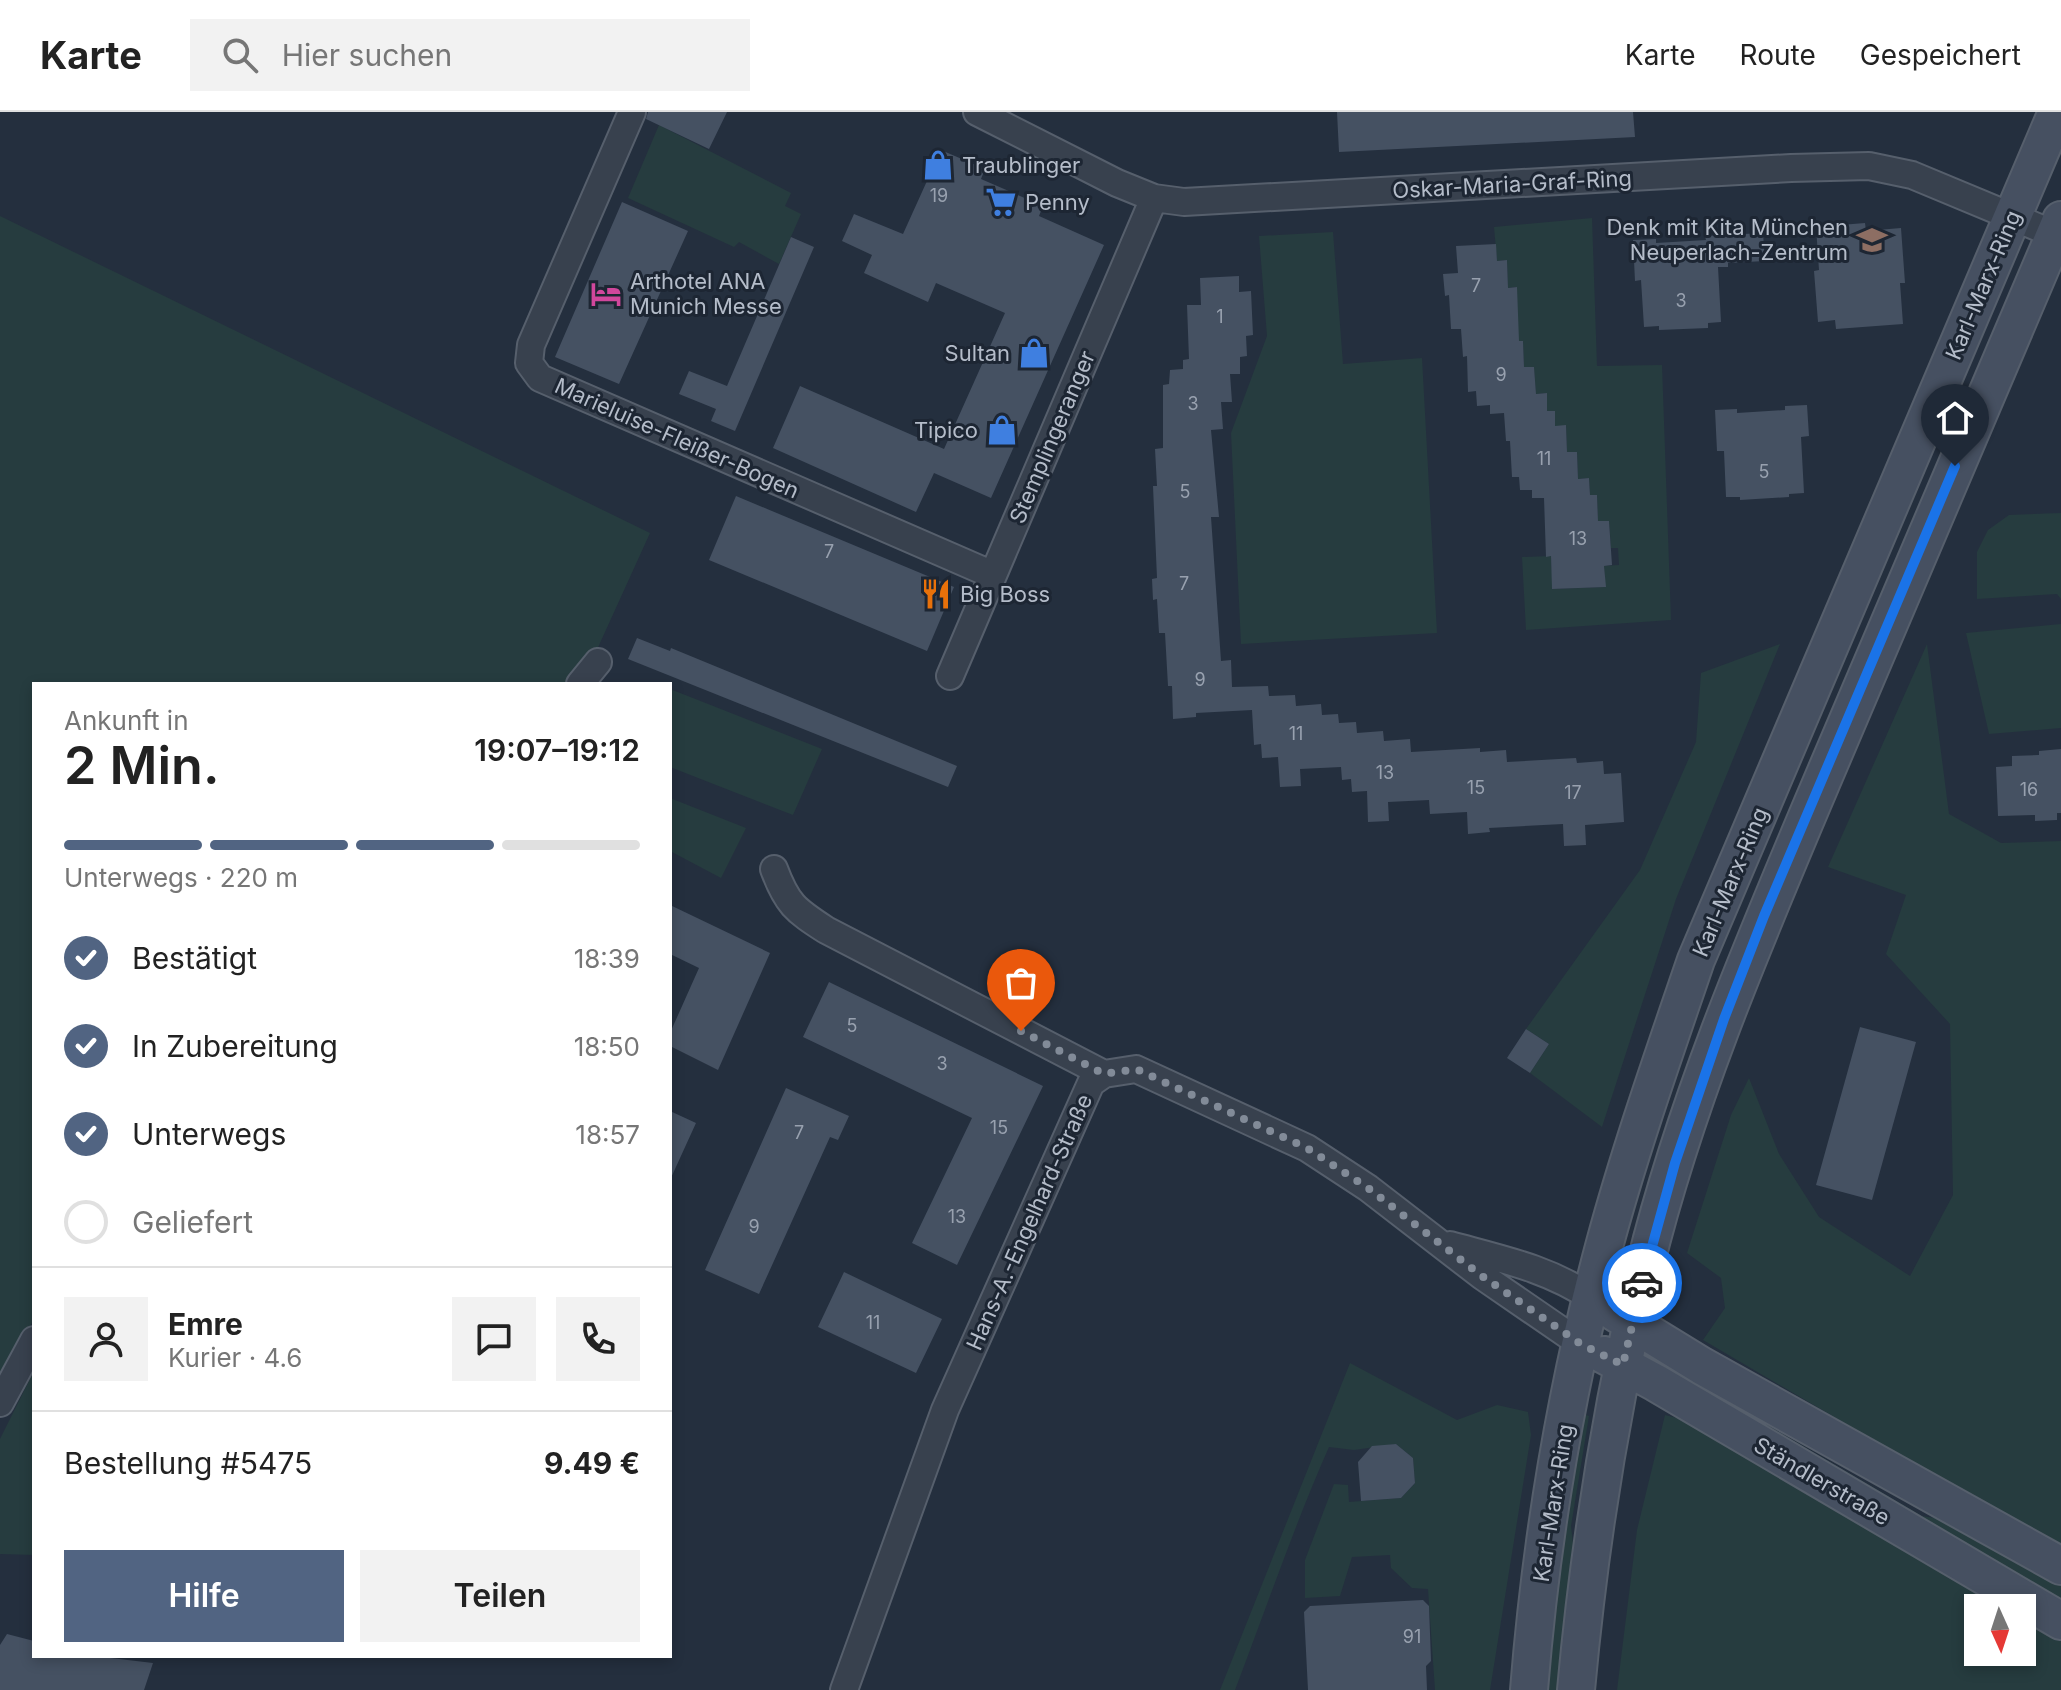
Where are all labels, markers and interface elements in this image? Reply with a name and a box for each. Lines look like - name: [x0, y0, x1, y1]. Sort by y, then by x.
- search box: [190, 19, 750, 91]
- text: Karte: [40, 32, 142, 78]
- icon: search: [218, 33, 262, 77]
- text: Hier suchen: [282, 37, 452, 73]
- text: Karte: [1625, 38, 1696, 72]
- text: Route: [1740, 38, 1816, 72]
- text: Gespeichert: [1860, 38, 2021, 72]
- shop icon: Traublinger: [921, 148, 955, 182]
- place label: Traublinger: [962, 152, 1080, 178]
- street label: Oskar-Maria-Graf-Ring: [1392, 165, 1632, 203]
- house number: 19: [930, 185, 948, 206]
- supermarket icon: Penny: [984, 185, 1018, 219]
- place label: Penny: [1025, 189, 1090, 215]
- street label: Karl-Marx-Ring: [1940, 206, 2026, 364]
- place label: Denk mit Kita München Neuperlach-Zentrum: [1606, 214, 1848, 265]
- school or university icon: Denk mit Kita München Neuperlach-Zentrum: [1855, 223, 1889, 257]
- place label: Arthotel ANA Munich Messe: [630, 268, 782, 319]
- house number: 7: [1471, 275, 1481, 296]
- hotel icon: Arthotel ANA Munich Messe: [589, 277, 623, 311]
- house number: 3: [1675, 290, 1687, 311]
- house number: 1: [1216, 306, 1224, 327]
- shop icon: Sultan: [1017, 336, 1051, 370]
- place label: Sultan: [945, 340, 1010, 366]
- street label: Stemplingeranger: [1004, 347, 1100, 527]
- house number: 9: [1495, 364, 1507, 385]
- street label: Marieluise-Fleißer-Bogen: [551, 372, 803, 504]
- pin: [1921, 384, 1989, 466]
- house number: 3: [1187, 393, 1199, 414]
- icon: home: [1933, 396, 1977, 440]
- shop icon: Tipico: [985, 413, 1019, 447]
- place label: Tipico: [914, 417, 978, 443]
- house number: 11: [1537, 448, 1551, 469]
- house number: 5: [1759, 461, 1769, 482]
- house number: 5: [1180, 481, 1190, 502]
- house number: 13: [1569, 528, 1587, 549]
- house number: 7: [824, 541, 834, 562]
- house number: 7: [1179, 573, 1189, 594]
- restaurant icon: Big Boss: [919, 577, 953, 611]
- place label: Big Boss: [960, 581, 1050, 607]
- house number: 9: [1194, 669, 1206, 690]
- text: Ankunft in: [64, 705, 189, 736]
- house number: 11: [1289, 723, 1303, 744]
- text: 19:07–19:12: [474, 732, 640, 768]
- text: 2 Min.: [64, 734, 219, 797]
- house number: 13: [1376, 762, 1394, 783]
- house number: 15: [1467, 777, 1485, 798]
- house number: 16: [2020, 779, 2038, 800]
- house number: 17: [1564, 782, 1582, 803]
- street label: Karl-Marx-Ring: [1687, 803, 1773, 961]
- text: Unterwegs · 220 m: [64, 862, 298, 893]
- icon: check: [64, 936, 108, 980]
- text: Bestätigt: [132, 940, 257, 976]
- text: 18:39: [574, 943, 640, 974]
- pin: [987, 949, 1055, 1031]
- icon: bag: [999, 961, 1043, 1005]
- house number: 5: [847, 1015, 857, 1036]
- icon: check: [64, 1024, 108, 1068]
- text: In Zubereitung: [132, 1028, 338, 1064]
- text: 18:50: [574, 1031, 640, 1062]
- house number: 3: [936, 1053, 948, 1074]
- street label: Hans-A.-Engelhard-Straße: [961, 1090, 1097, 1354]
- icon: check: [64, 1112, 108, 1156]
- text: Unterwegs: [132, 1116, 286, 1152]
- house number: 15: [990, 1117, 1008, 1138]
- text: 18:57: [575, 1119, 640, 1150]
- house number: 7: [794, 1122, 804, 1143]
- text: Geliefert: [132, 1204, 253, 1240]
- house number: 13: [948, 1206, 966, 1227]
- house number: 9: [748, 1216, 760, 1237]
- courier: [1602, 1243, 1682, 1323]
- icon: car: [1620, 1261, 1664, 1305]
- button: person: [64, 1297, 148, 1381]
- button: chat: [452, 1297, 536, 1381]
- button: phone: [556, 1297, 640, 1381]
- text: Emre: [168, 1306, 243, 1342]
- house number: 11: [866, 1312, 880, 1333]
- text: Kurier · 4.6: [168, 1342, 302, 1373]
- street label: Karl-Marx-Ring: [1528, 1422, 1578, 1584]
- street label: Ständlerstraße: [1749, 1432, 1895, 1530]
- text: Bestellung #5475: [64, 1445, 312, 1481]
- text: 9.49 €: [544, 1445, 640, 1481]
- button: Hilfe: [64, 1550, 344, 1642]
- button: Teilen: [360, 1550, 640, 1642]
- north arrow: [1964, 1594, 2036, 1666]
- map controls: [1964, 1594, 2036, 1666]
- house number: 91: [1403, 1626, 1421, 1647]

